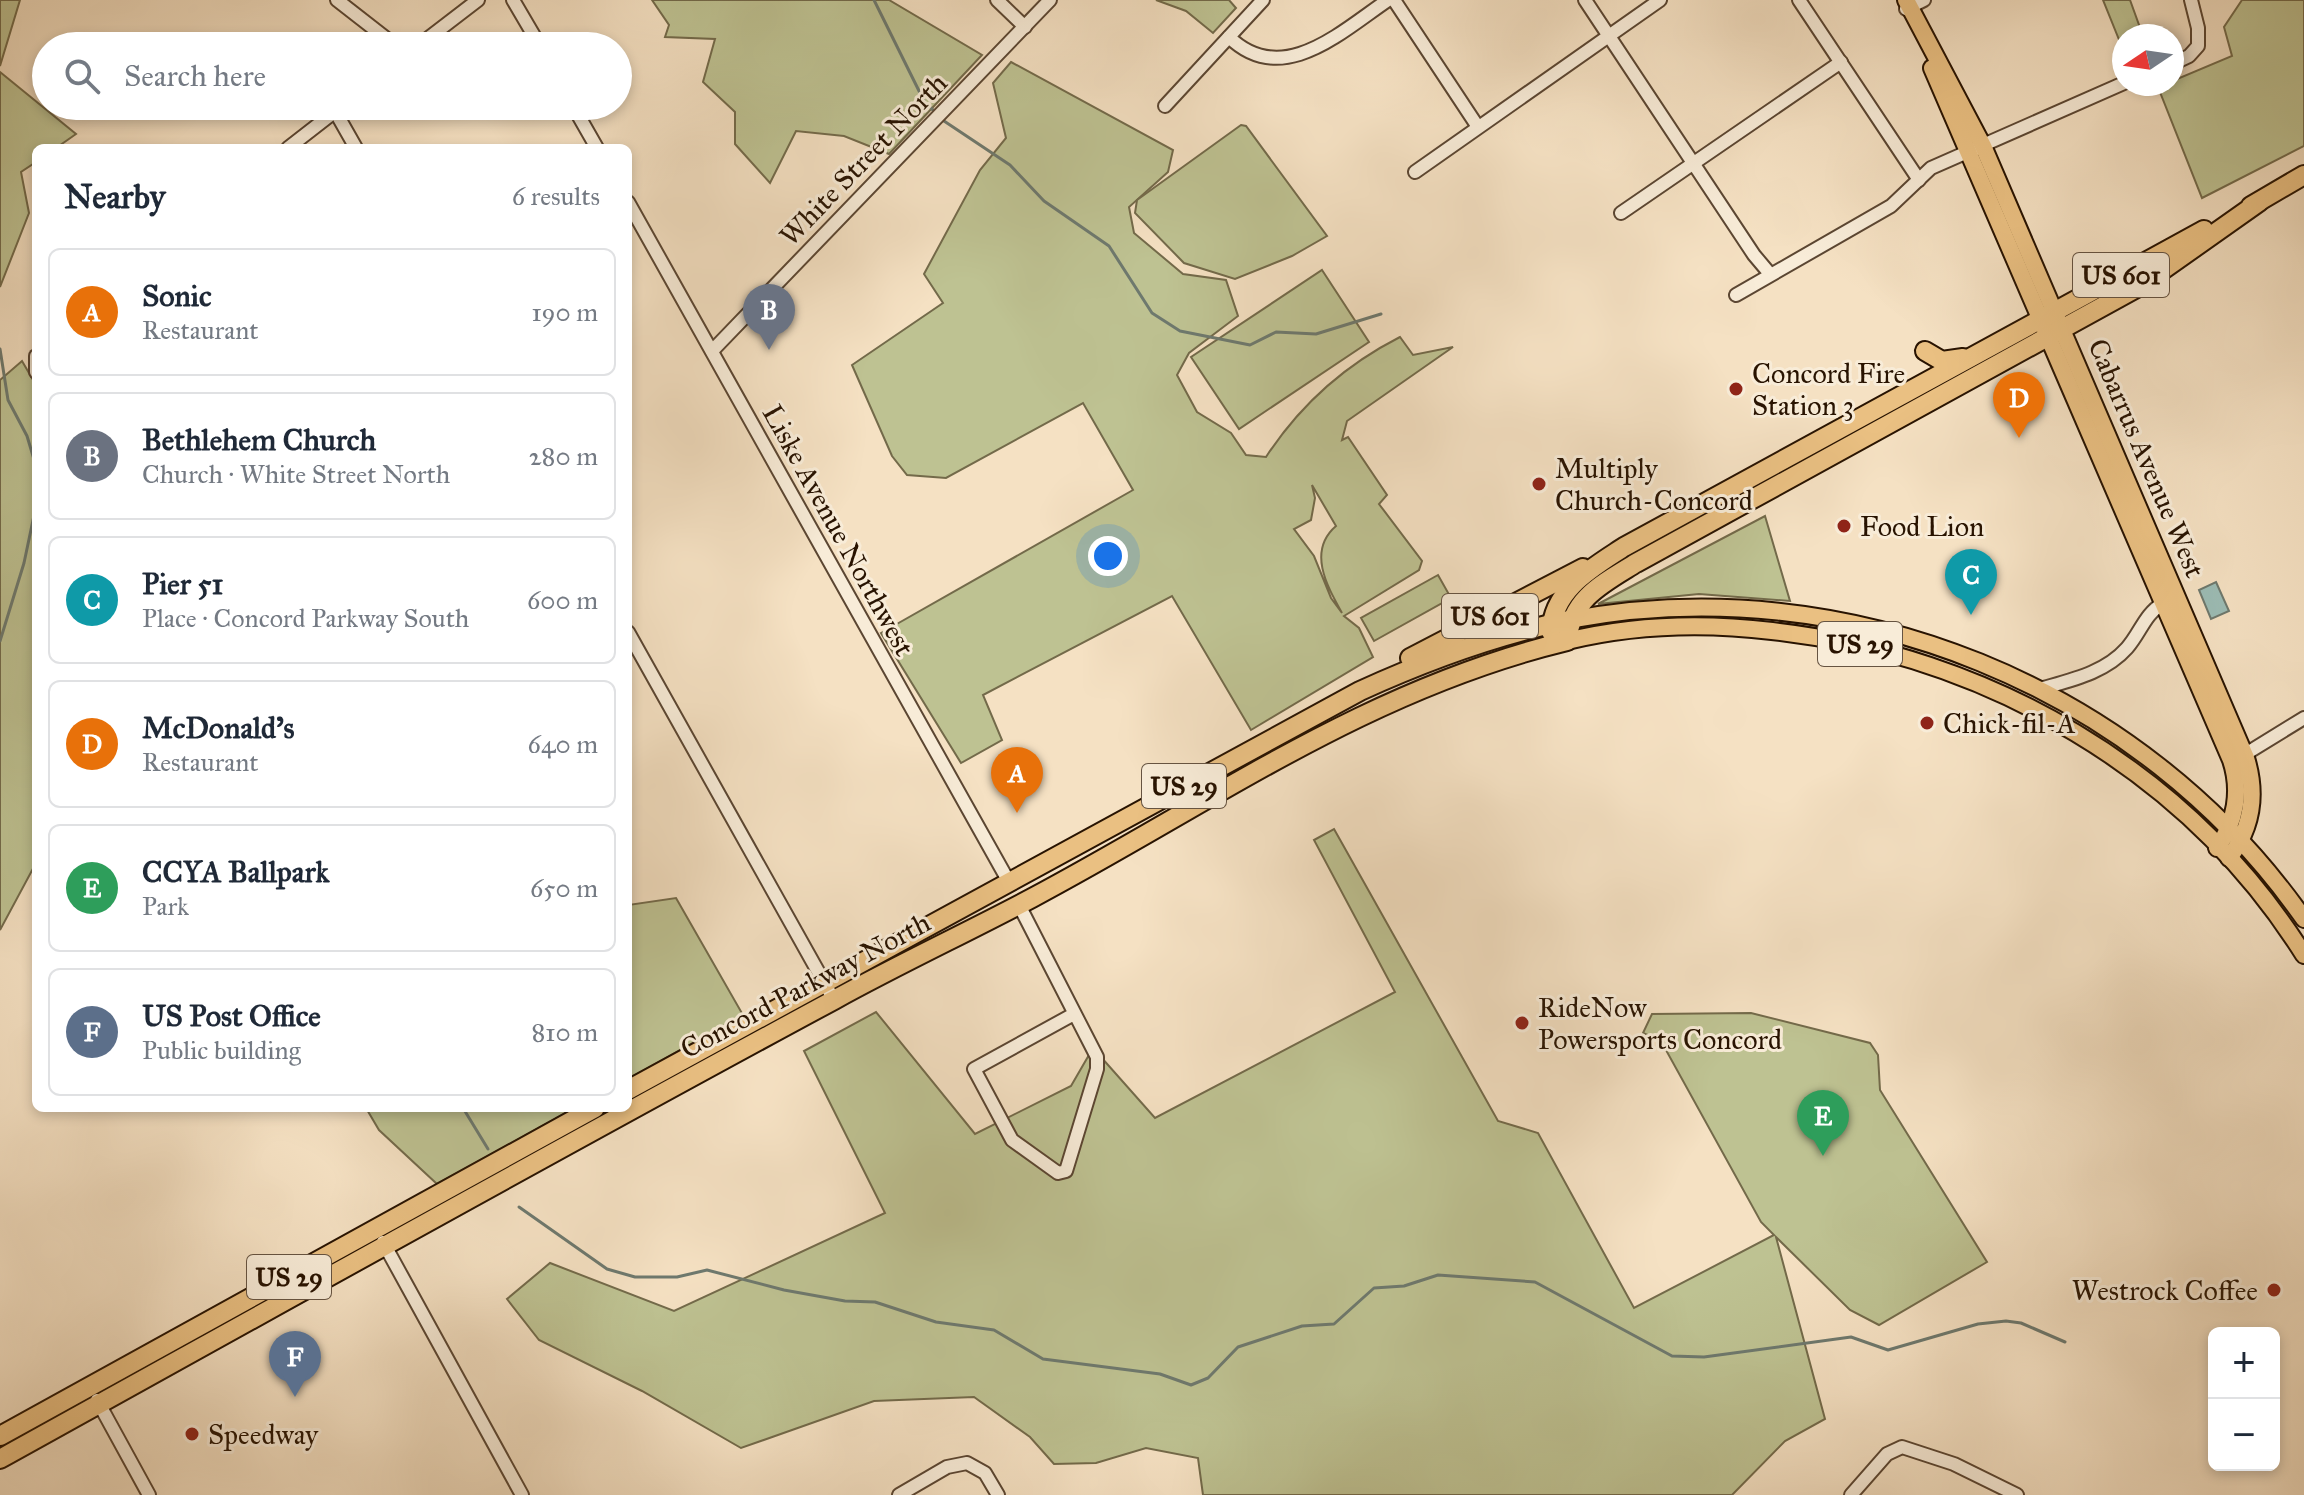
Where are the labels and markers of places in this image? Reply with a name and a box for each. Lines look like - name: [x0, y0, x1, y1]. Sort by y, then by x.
- pin: B: [743, 284, 795, 350]
- place label: Concord Fire Station 3: [1752, 356, 1905, 423]
- pin: D: [1993, 372, 2045, 438]
- marker: Concord Fire Station 3: [1727, 380, 1745, 398]
- place label: Multiply Church-Concord: [1555, 451, 1753, 518]
- marker: Multiply Church-Concord: [1530, 475, 1548, 493]
- place label: Food Lion: [1860, 509, 1984, 544]
- marker: Food Lion: [1835, 517, 1853, 535]
- pin: C: [1945, 549, 1997, 615]
- place label: Chick-fil-A: [1943, 706, 2076, 741]
- marker: Chick-fil-A: [1918, 714, 1936, 732]
- pin: A: [991, 747, 1043, 813]
- place label: RideNow Powersports Concord: [1538, 990, 1782, 1057]
- marker: RideNow Powersports Concord: [1513, 1014, 1531, 1032]
- pin: E: [1797, 1090, 1849, 1156]
- place label: Westrock Coffee: [2072, 1273, 2258, 1308]
- marker: Westrock Coffee: [2265, 1281, 2283, 1299]
- pin: F: [269, 1331, 321, 1397]
- place label: Speedway: [208, 1417, 319, 1452]
- marker: Speedway: [183, 1425, 201, 1443]

